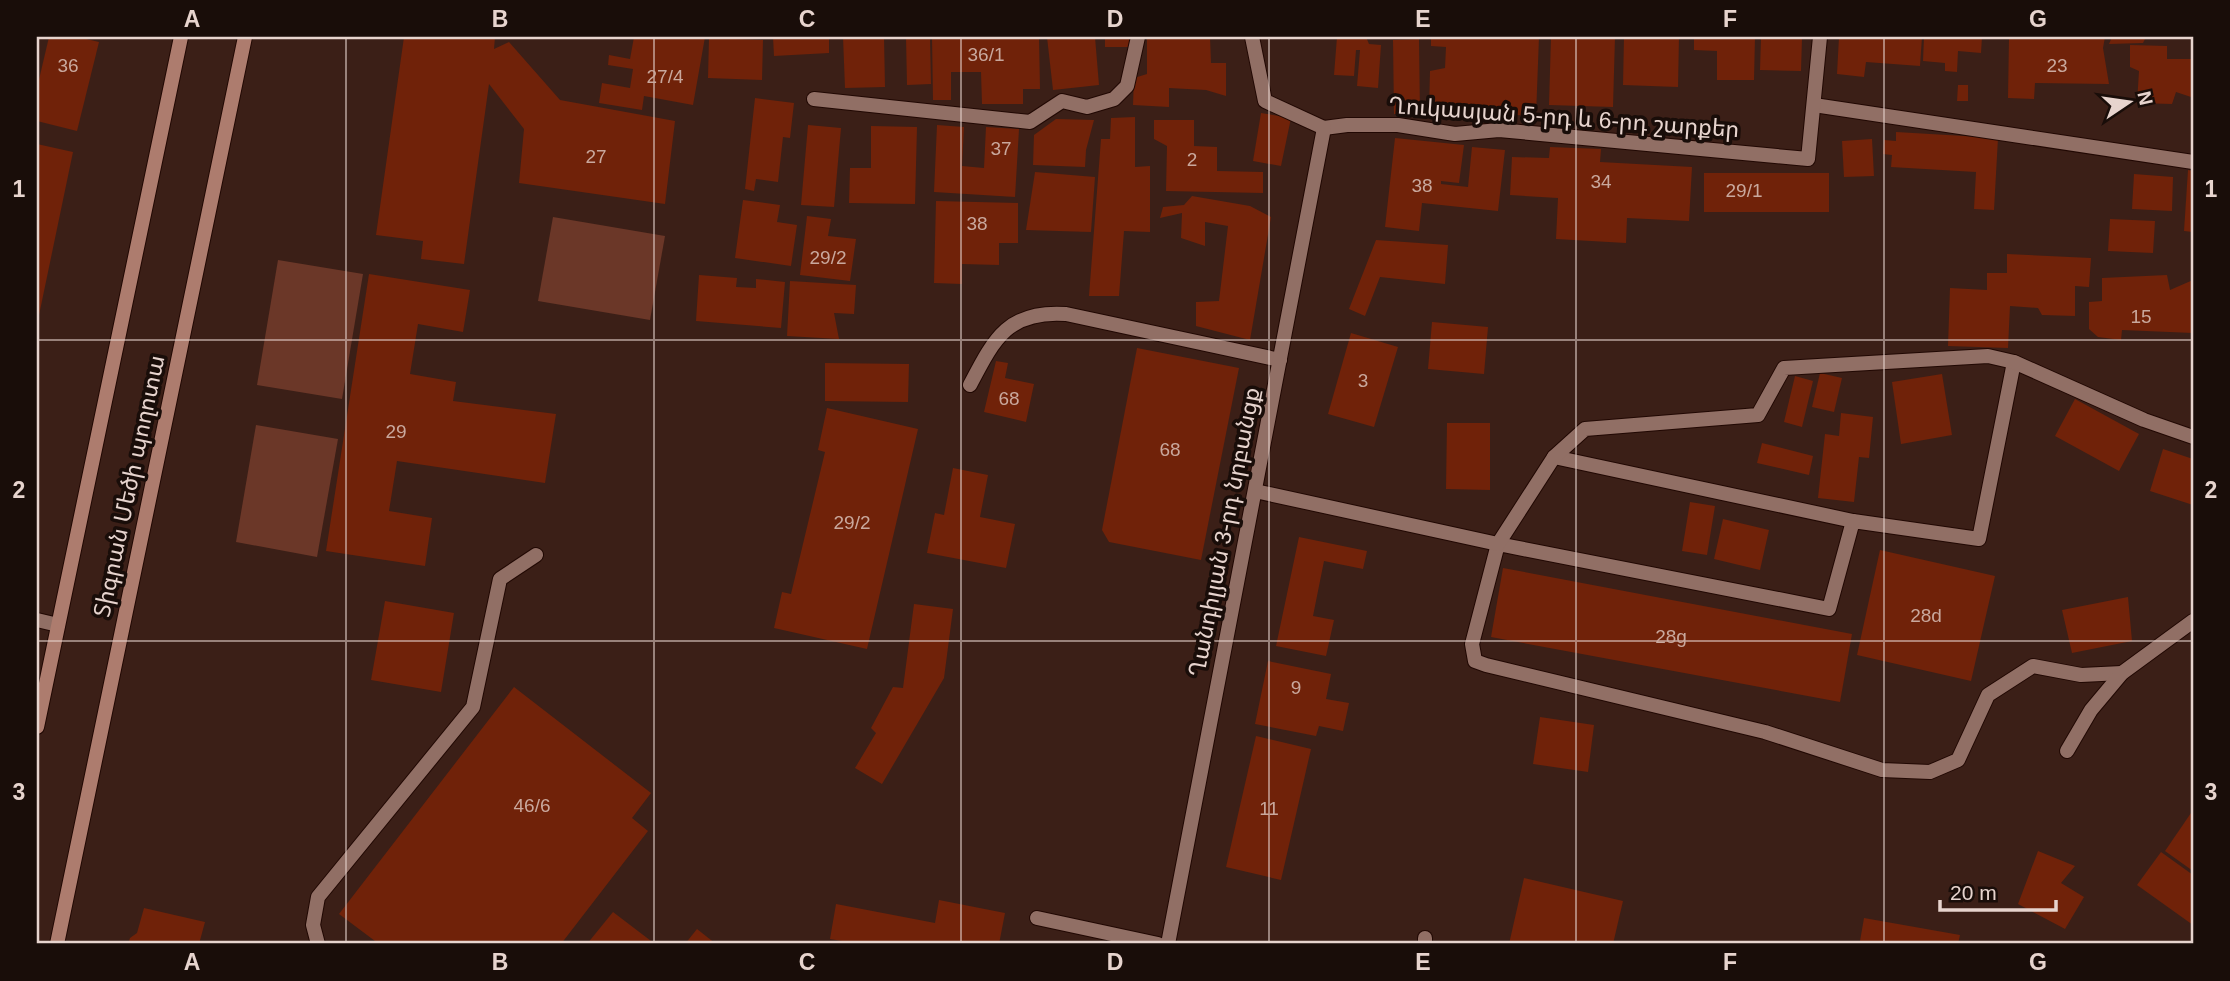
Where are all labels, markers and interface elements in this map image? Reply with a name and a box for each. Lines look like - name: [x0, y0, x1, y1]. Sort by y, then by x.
- text: A: [184, 6, 200, 32]
- text: B: [492, 6, 508, 32]
- text: C: [799, 6, 815, 32]
- text: D: [1107, 6, 1123, 32]
- text: E: [1415, 6, 1431, 32]
- text: F: [1723, 6, 1737, 32]
- text: G: [2029, 6, 2047, 32]
- house number: 36/1: [968, 44, 1004, 65]
- house number: 36: [57, 55, 79, 76]
- house number: 23: [2046, 55, 2068, 76]
- house number: 27/4: [647, 66, 684, 87]
- north arrow: [2094, 66, 2164, 136]
- text: N: [2133, 89, 2157, 107]
- street label: Ղուկասյան 5-րդ և 6-րդ շարքեր: [1388, 92, 1740, 143]
- house number: 37: [990, 138, 1012, 159]
- house number: 27: [585, 146, 607, 167]
- house number: 2: [1187, 149, 1197, 170]
- house number: 34: [1590, 171, 1612, 192]
- house number: 38: [1411, 175, 1433, 196]
- text: 1: [13, 176, 26, 202]
- text: 1: [2205, 176, 2218, 202]
- house number: 29/1: [1726, 180, 1762, 201]
- house number: 38: [966, 213, 988, 234]
- house number: 29/2: [810, 247, 846, 268]
- house number: 15: [2130, 306, 2152, 327]
- street label: Տիգրան Մեծի պողոտա: [89, 353, 170, 619]
- house number: 3: [1358, 370, 1368, 391]
- street label: Ղանդիլյան 3-րդ նրբանցք: [1183, 385, 1266, 679]
- house number: 68: [998, 388, 1020, 409]
- house number: 29: [385, 421, 407, 442]
- house number: 68: [1159, 439, 1181, 460]
- text: 2: [13, 477, 25, 503]
- text: 2: [2205, 477, 2217, 503]
- house number: 29/2: [834, 512, 870, 533]
- house number: 28d: [1910, 605, 1942, 626]
- house number: 28g: [1655, 626, 1687, 647]
- house number: 9: [1291, 677, 1301, 698]
- text: 3: [13, 779, 25, 805]
- text: 3: [2205, 779, 2217, 805]
- house number: 46/6: [514, 795, 550, 816]
- house number: 11: [1259, 798, 1279, 819]
- scale bar: [1940, 869, 2055, 913]
- text: 20 m: [1950, 881, 1997, 904]
- text: A: [184, 949, 200, 975]
- text: B: [492, 949, 508, 975]
- text: C: [799, 949, 815, 975]
- text: D: [1107, 949, 1123, 975]
- text: E: [1415, 949, 1431, 975]
- text: F: [1723, 949, 1737, 975]
- text: G: [2029, 949, 2047, 975]

